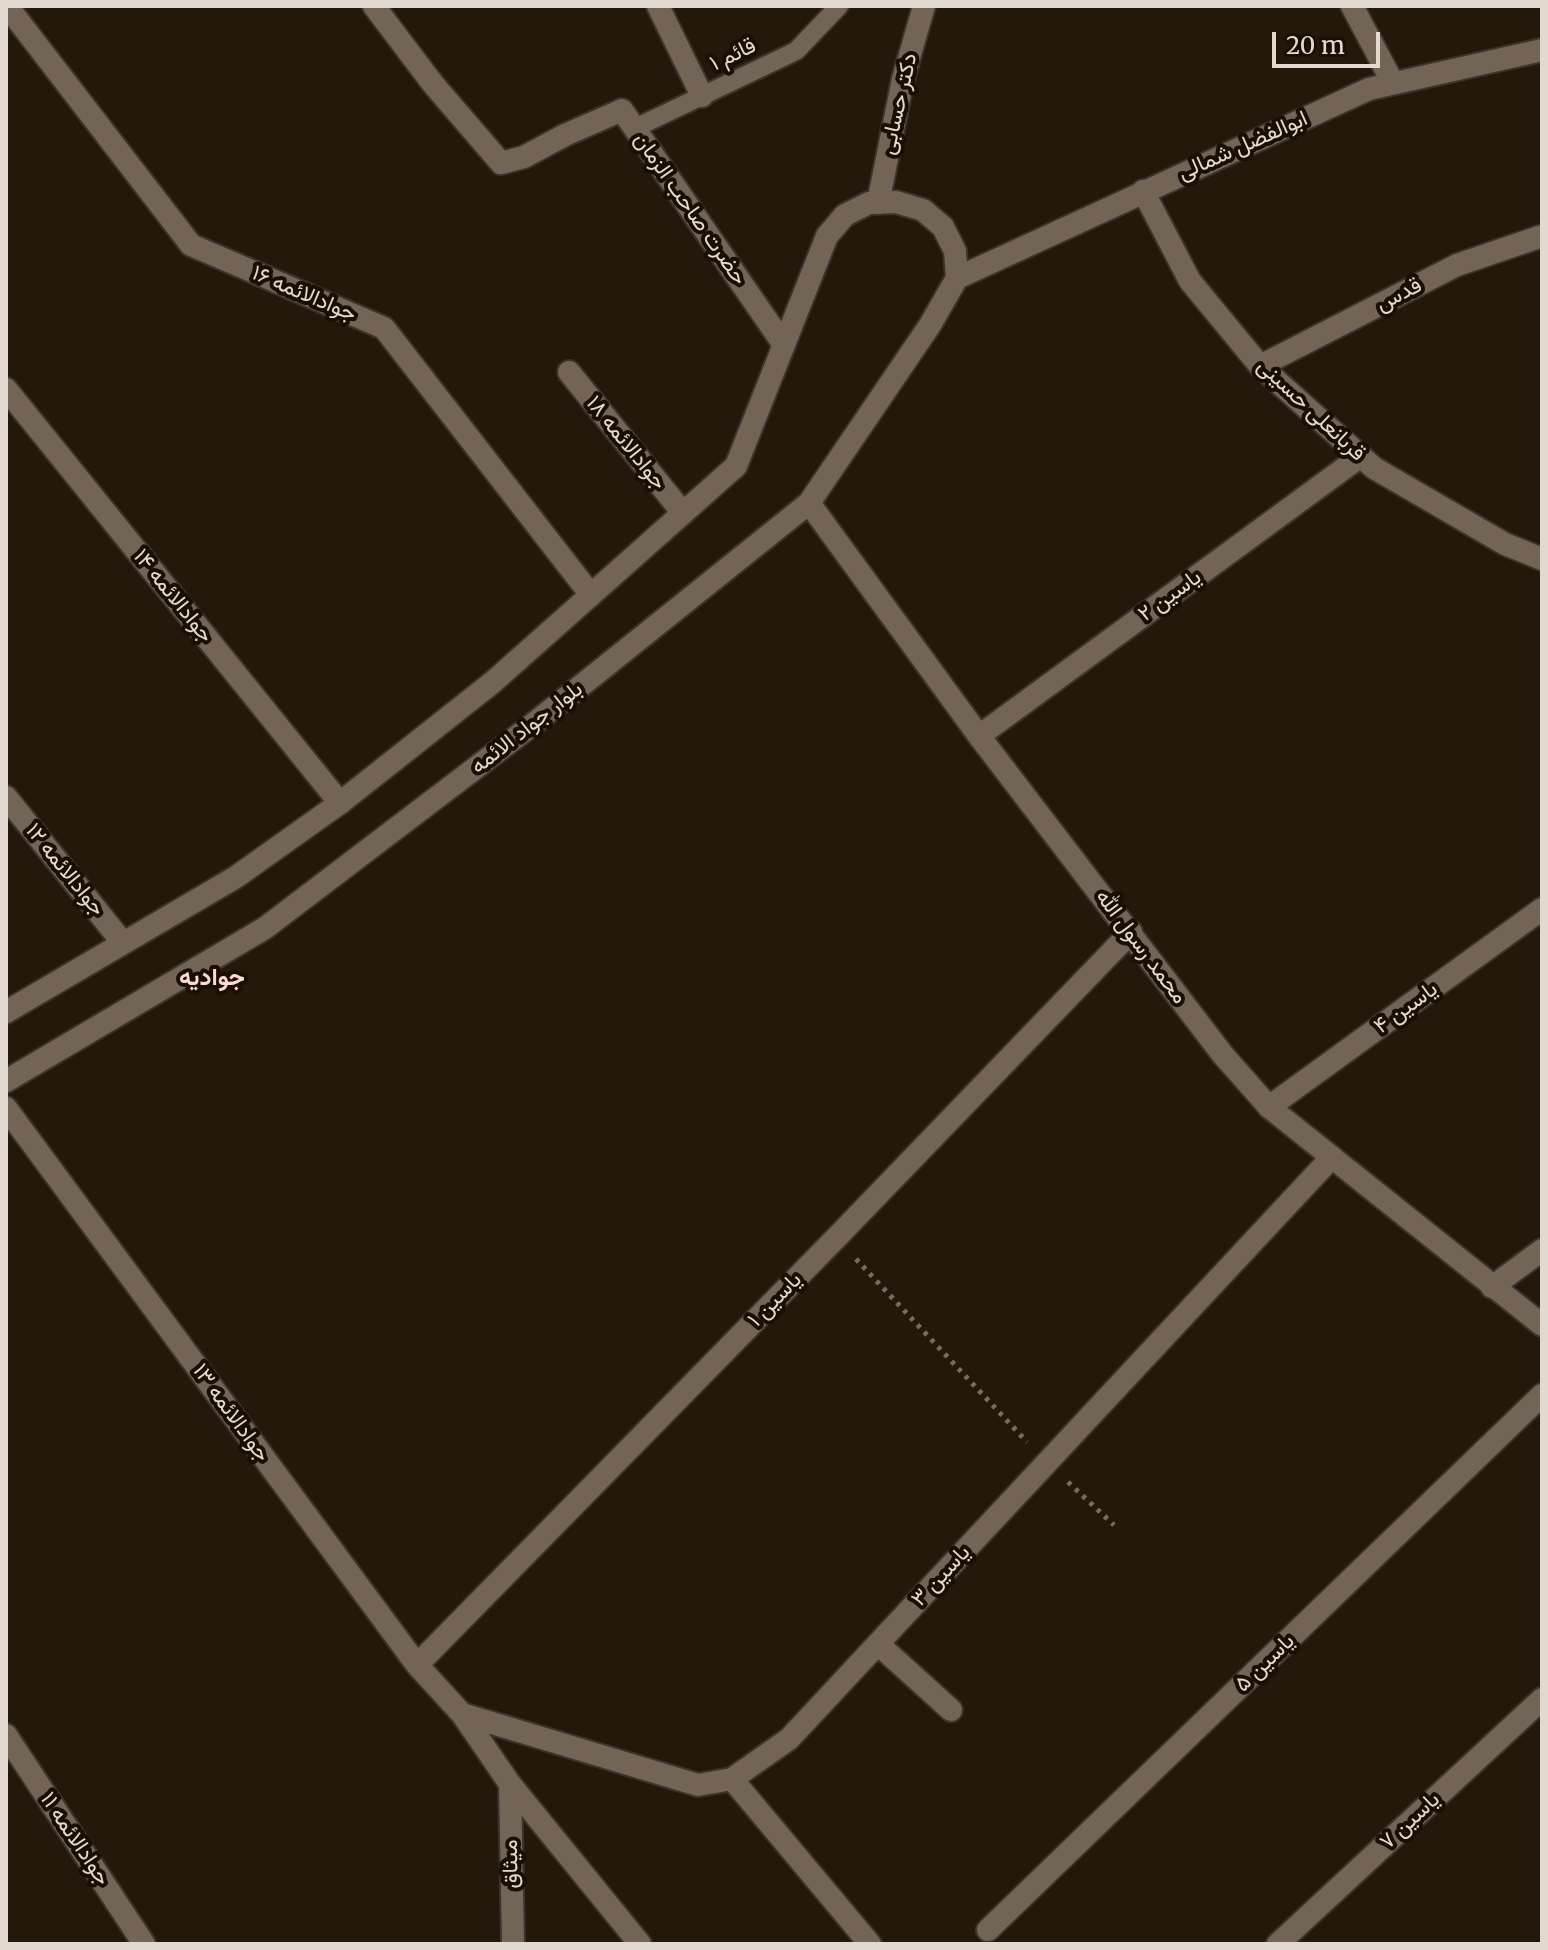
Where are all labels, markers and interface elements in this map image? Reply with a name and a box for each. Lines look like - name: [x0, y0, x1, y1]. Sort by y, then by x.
- scale bar: [1276, 16, 1384, 66]
- text: 20 m: [1286, 30, 1345, 61]
- street label: قائم ۱: [706, 33, 760, 77]
- street label: دکتر حسابی: [874, 51, 924, 157]
- street label: ابوالفضل شمالی: [1174, 106, 1312, 186]
- street label: حضرت صاحب الزمان: [628, 128, 752, 290]
- street label: جوادالائمه ۱۶: [248, 260, 360, 328]
- street label: قدس: [1372, 272, 1426, 318]
- street label: قربانعلی حسینی: [1251, 353, 1371, 467]
- street label: جوادالائمه ۱۸: [580, 391, 672, 495]
- street label: جوادالائمه ۱۴: [127, 544, 219, 648]
- street label: یاسین ۲: [1133, 564, 1207, 628]
- street label: بلوار جواد الائمه: [466, 676, 588, 780]
- street label: جوادالائمه ۱۲: [20, 818, 110, 922]
- street label: محمد رسول الله: [1089, 885, 1193, 1009]
- district label: جوادیه: [179, 964, 245, 992]
- street label: یاسین ۴: [1369, 976, 1443, 1040]
- street label: یاسین ۱: [743, 1267, 807, 1333]
- street label: جوادالائمه ۱۳: [187, 1359, 275, 1467]
- street label: یاسین ۳: [906, 1540, 976, 1612]
- street label: یاسین ۵: [1230, 1628, 1300, 1698]
- street label: جوادالائمه ۱۱: [34, 1787, 116, 1891]
- street label: یاسین ۷: [1374, 1787, 1446, 1855]
- street label: میثاق: [497, 1839, 525, 1889]

